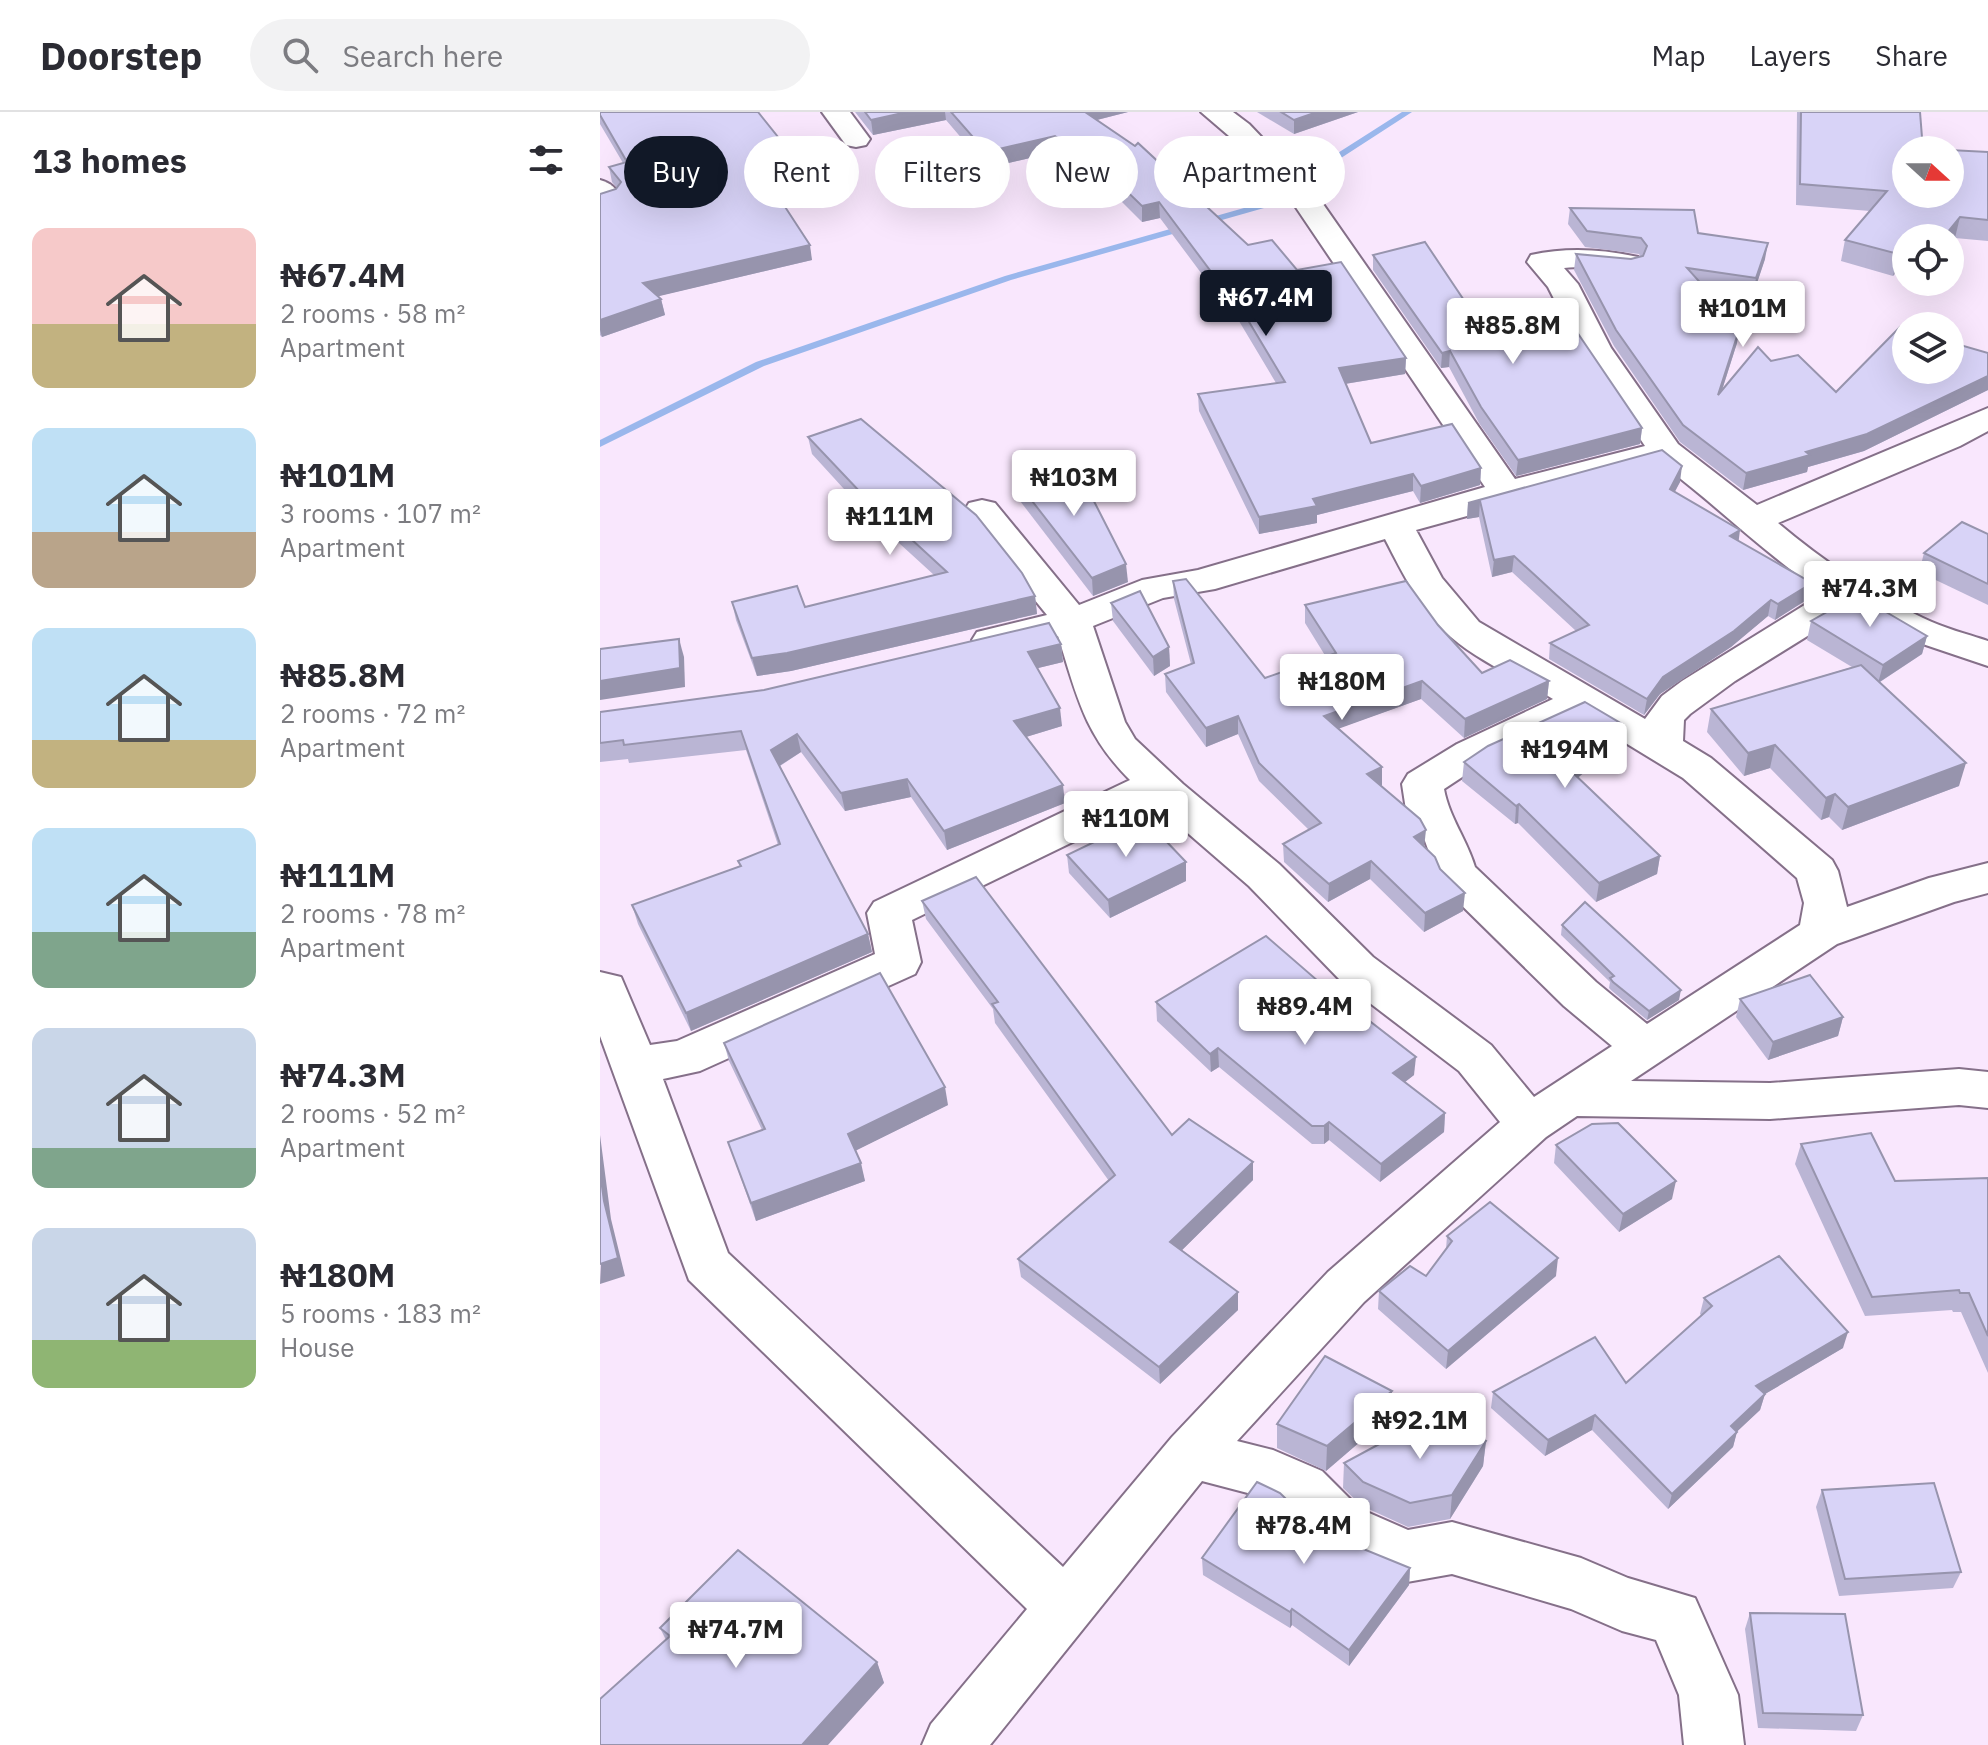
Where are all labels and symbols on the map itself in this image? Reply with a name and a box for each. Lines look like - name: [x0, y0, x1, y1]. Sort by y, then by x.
- north arrow: [1892, 136, 1964, 208]
- pin: ₦67.4M: [1201, 270, 1331, 338]
- pin: ₦101M: [1687, 281, 1799, 349]
- pin: ₦85.8M: [1448, 298, 1578, 366]
- pin: ₦103M: [1018, 450, 1130, 518]
- pin: ₦111M: [834, 489, 946, 557]
- pin: ₦74.3M: [1805, 561, 1935, 629]
- pin: ₦180M: [1286, 654, 1398, 722]
- pin: ₦194M: [1509, 722, 1621, 790]
- pin: ₦110M: [1070, 791, 1182, 859]
- pin: ₦89.4M: [1240, 979, 1370, 1047]
- pin: ₦92.1M: [1355, 1393, 1485, 1461]
- pin: ₦78.4M: [1239, 1498, 1369, 1566]
- pin: ₦74.7M: [671, 1602, 801, 1670]

